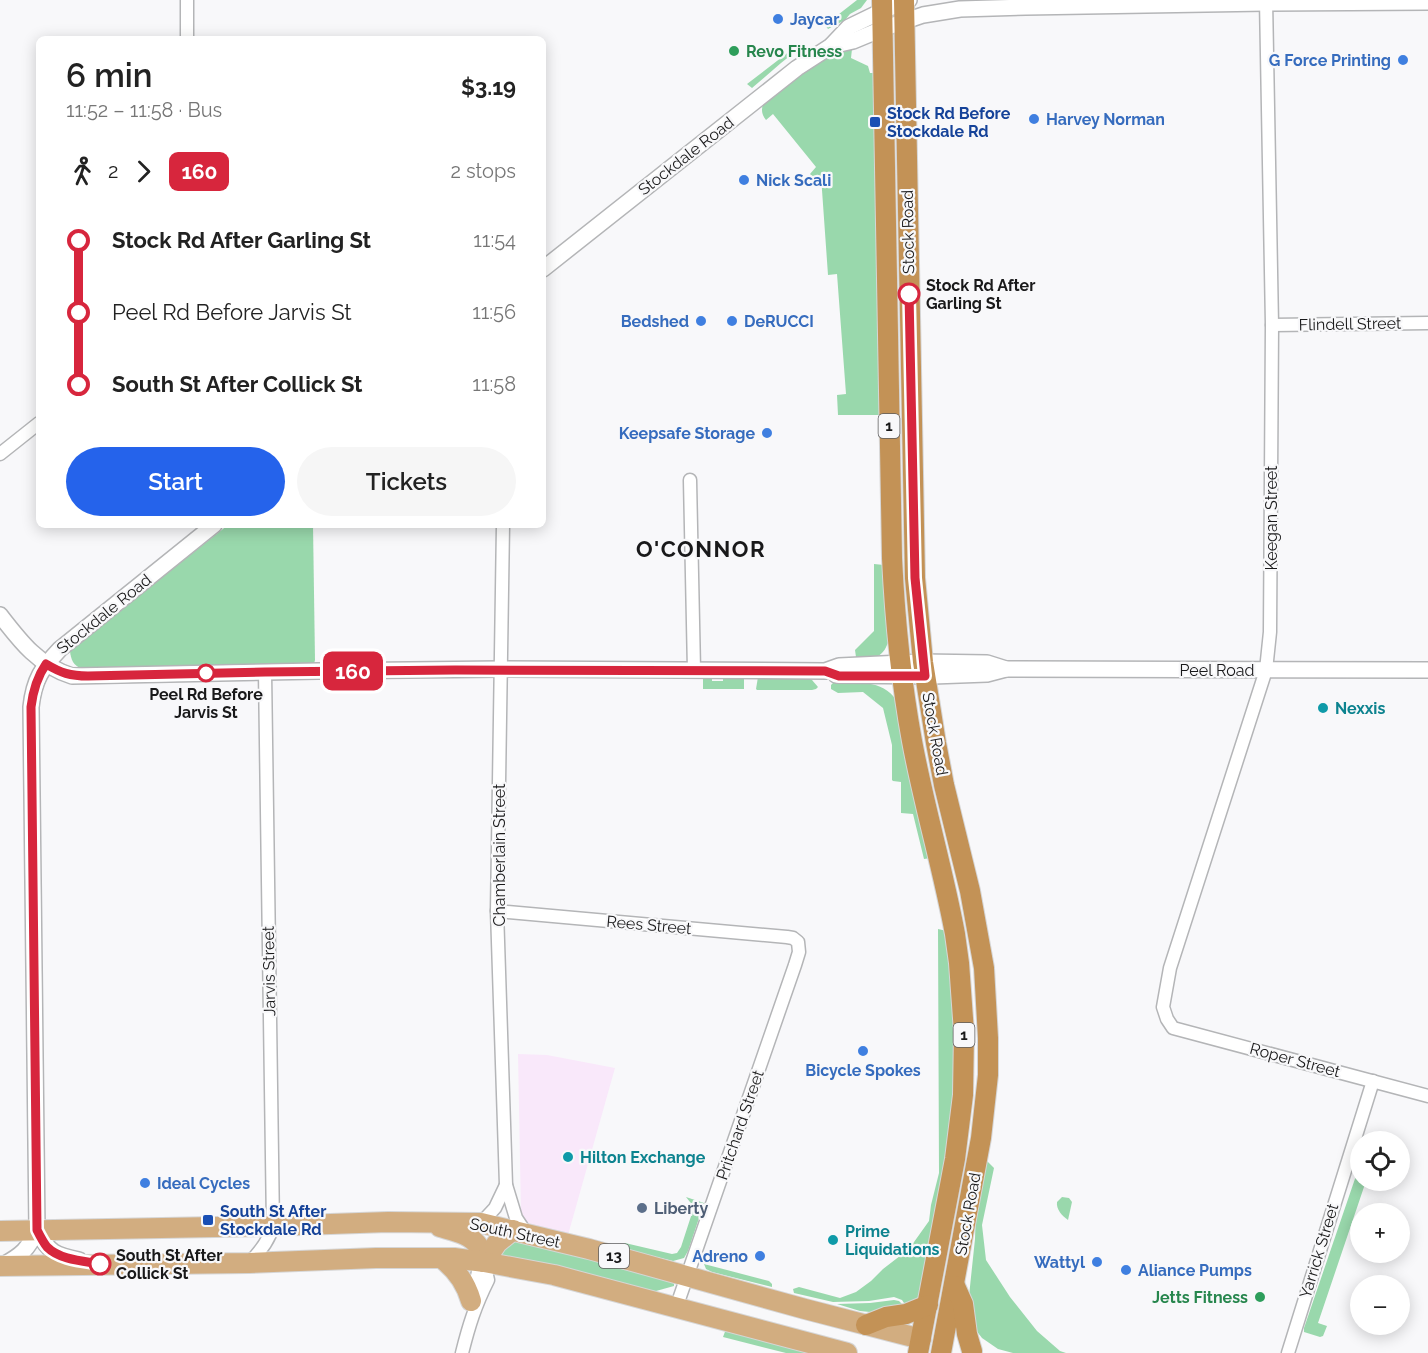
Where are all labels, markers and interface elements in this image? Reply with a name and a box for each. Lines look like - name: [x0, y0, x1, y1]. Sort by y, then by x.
- place label: Jaycar: [790, 10, 839, 29]
- marker: Jaycar: [771, 12, 785, 26]
- place label: Revo Fitness: [746, 42, 842, 61]
- marker: Revo Fitness: [727, 44, 741, 58]
- place label: G Force Printing: [1269, 51, 1391, 70]
- marker: G Force Printing: [1396, 53, 1410, 67]
- text: 6 min: [66, 56, 152, 95]
- text: $3.19: [461, 74, 516, 100]
- text: 11:52 – 11:58 · Bus: [66, 98, 222, 122]
- place label: Stock Rd Before Stockdale Rd: [887, 104, 1011, 141]
- place label: Harvey Norman: [1046, 110, 1165, 129]
- marker: Harvey Norman: [1027, 112, 1041, 126]
- street label: Stockdale Road: [634, 113, 738, 199]
- marker: Stock Rd Before Stockdale Rd: [868, 115, 882, 129]
- icon: walk: [66, 155, 99, 188]
- icon: forward: [127, 155, 160, 188]
- text: 2: [108, 159, 118, 183]
- text: 160: [181, 159, 217, 184]
- text: 2 stops: [450, 159, 516, 183]
- place label: Nick Scali: [756, 171, 831, 190]
- marker: Nick Scali: [737, 173, 751, 187]
- street label: Stock Road: [898, 190, 918, 274]
- text: Stock Rd After Garling St: [112, 227, 371, 253]
- text: 11:54: [473, 228, 516, 252]
- place label: Stock Rd After Garling St: [926, 276, 1035, 313]
- marker: Stock Rd After Garling St: [898, 283, 920, 305]
- text: Peel Rd Before Jarvis St: [112, 299, 352, 325]
- text: 11:56: [472, 300, 516, 324]
- place label: Bedshed: [621, 312, 689, 331]
- place label: DeRUCCI: [744, 312, 814, 331]
- marker: Bedshed: [694, 314, 708, 328]
- marker: DeRUCCI: [725, 314, 739, 328]
- street label: Flindell Street: [1299, 314, 1402, 334]
- text: South St After Collick St: [112, 371, 363, 397]
- text: 11:58: [472, 372, 516, 396]
- road number: 1: [878, 414, 900, 438]
- place label: Keepsafe Storage: [619, 424, 755, 443]
- marker: Keepsafe Storage: [760, 426, 774, 440]
- button: Start: [66, 447, 285, 516]
- button: Tickets: [297, 447, 516, 516]
- street label: Keegan Street: [1262, 465, 1281, 570]
- district label: O'CONNOR: [636, 536, 766, 562]
- street label: Stockdale Road: [53, 570, 155, 658]
- line badge: 160: [318, 652, 388, 690]
- text: 160: [335, 659, 371, 684]
- street label: Peel Road: [1180, 661, 1255, 680]
- marker: Peel Rd Before Jarvis St: [197, 664, 215, 682]
- place label: Peel Rd Before Jarvis St: [149, 685, 263, 722]
- street label: Stock Road: [918, 691, 952, 777]
- place label: Nexxis: [1335, 699, 1385, 718]
- marker: Nexxis: [1316, 701, 1330, 715]
- street label: Chamberlain Street: [490, 783, 509, 926]
- street label: Rees Street: [606, 912, 693, 938]
- street label: Jarvis Street: [259, 925, 279, 1016]
- road number: 1: [954, 1023, 974, 1047]
- street label: Roper Street: [1248, 1039, 1343, 1081]
- marker: Bicycle Spokes: [856, 1044, 870, 1058]
- place label: Bicycle Spokes: [805, 1061, 921, 1080]
- street label: Pritchard Street: [712, 1067, 768, 1182]
- map controls: [1350, 1131, 1410, 1335]
- button: locate: [1350, 1131, 1410, 1191]
- place label: Hilton Exchange: [580, 1148, 706, 1167]
- marker: Hilton Exchange: [561, 1150, 575, 1164]
- street label: Stock Road: [951, 1171, 985, 1257]
- place label: Ideal Cycles: [157, 1174, 250, 1193]
- marker: Ideal Cycles: [138, 1176, 152, 1190]
- place label: Liberty: [654, 1199, 708, 1218]
- marker: Liberty: [635, 1201, 649, 1215]
- street label: Yarrick Street: [1296, 1201, 1343, 1301]
- place label: South St After Stockdale Rd: [220, 1202, 326, 1239]
- button: +: [1350, 1203, 1410, 1263]
- marker: South St After Stockdale Rd: [201, 1213, 215, 1227]
- street label: South Street: [468, 1214, 563, 1252]
- place label: Prime Liquidations: [845, 1222, 940, 1259]
- marker: Prime Liquidations: [826, 1233, 840, 1247]
- road number: 13: [599, 1244, 629, 1268]
- place label: South St After Collick St: [116, 1246, 222, 1283]
- place label: Adreno: [692, 1247, 748, 1266]
- marker: Adreno: [753, 1249, 767, 1263]
- marker: South St After Collick St: [89, 1253, 111, 1275]
- place label: Wattyl: [1034, 1253, 1086, 1272]
- marker: Wattyl: [1090, 1255, 1104, 1269]
- place label: Aliance Pumps: [1138, 1261, 1252, 1280]
- marker: Aliance Pumps: [1119, 1263, 1133, 1277]
- button: −: [1350, 1275, 1410, 1335]
- place label: Jetts Fitness: [1152, 1288, 1248, 1307]
- marker: Jetts Fitness: [1253, 1290, 1267, 1304]

